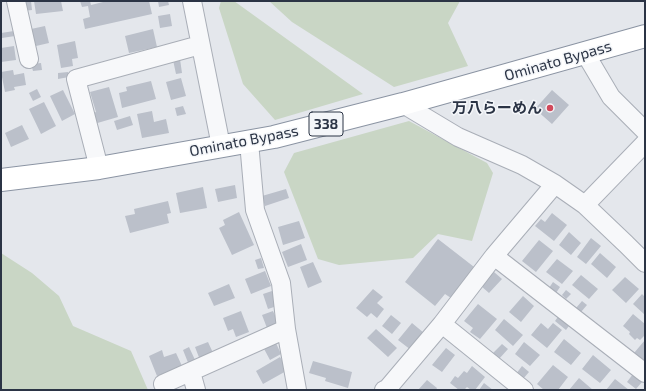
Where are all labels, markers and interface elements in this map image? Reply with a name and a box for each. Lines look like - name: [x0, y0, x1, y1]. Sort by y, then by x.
- street label: Ominato Bypass: [502, 37, 614, 85]
- place label: 万八らーめん: [452, 99, 542, 117]
- marker: 万八らーめん: [545, 103, 555, 113]
- road number: 338: [309, 112, 343, 136]
- street label: Ominato Bypass: [188, 122, 300, 160]

